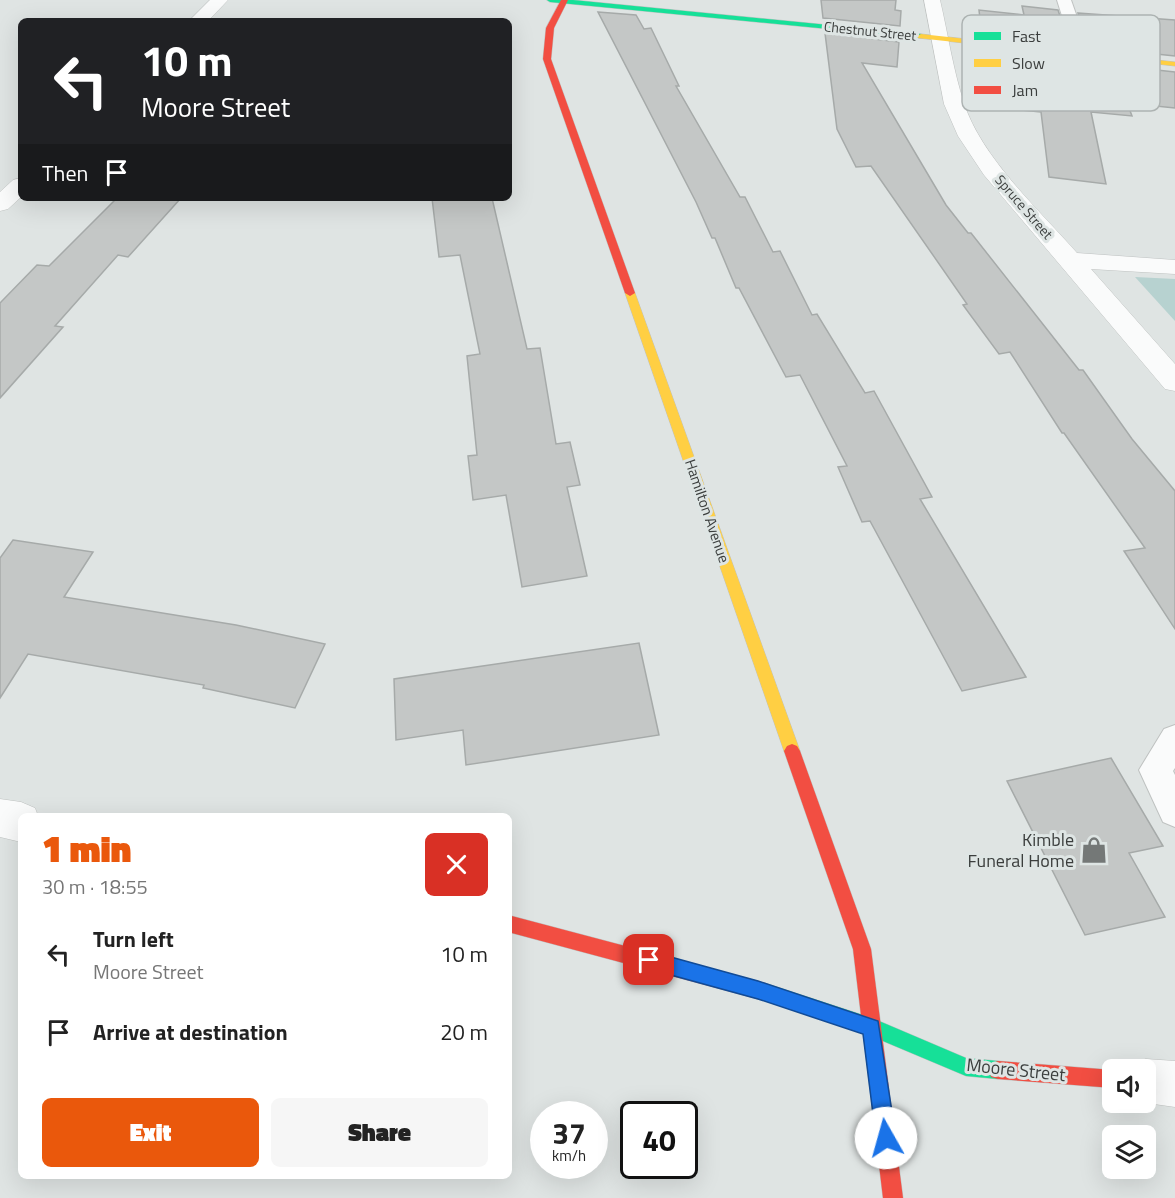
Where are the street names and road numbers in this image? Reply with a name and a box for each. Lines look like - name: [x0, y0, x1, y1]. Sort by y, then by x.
- street label: Chestnut Street: [823, 15, 917, 46]
- street label: Spruce Street: [990, 170, 1058, 244]
- street label: Hamilton Avenue: [679, 456, 736, 566]
- street label: Moore Street: [965, 1051, 1068, 1088]

